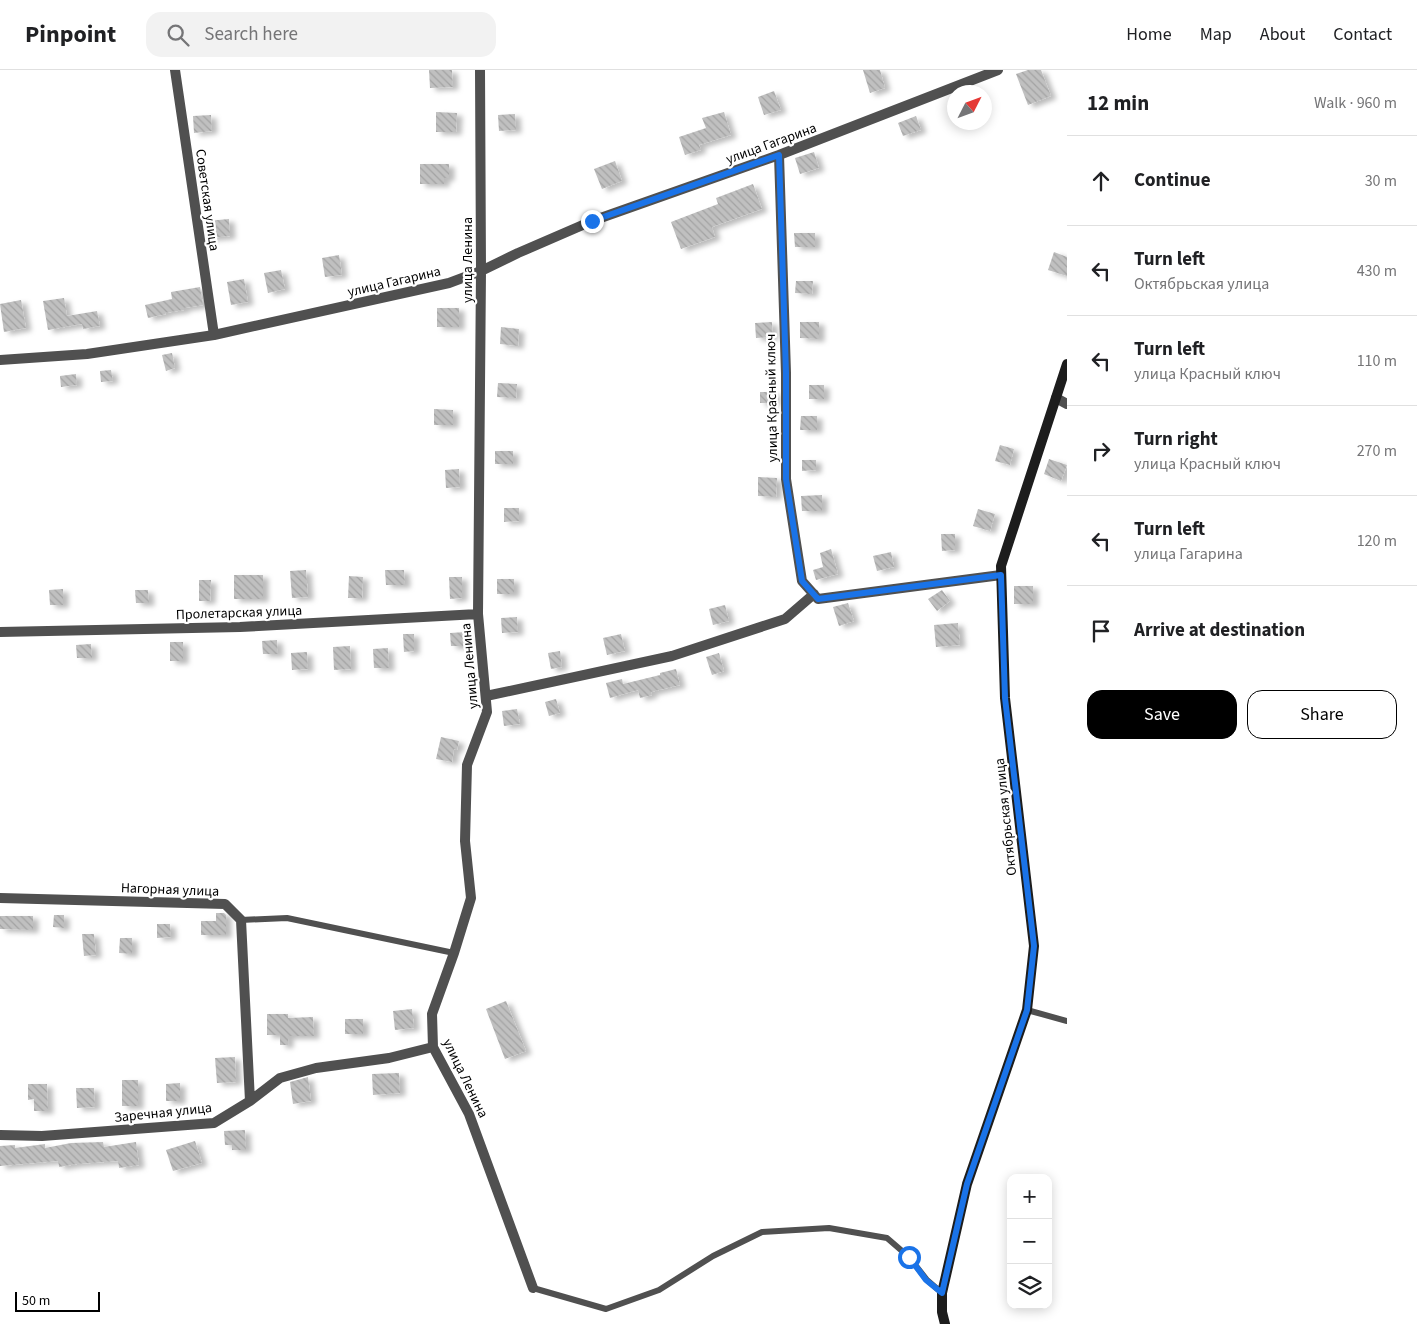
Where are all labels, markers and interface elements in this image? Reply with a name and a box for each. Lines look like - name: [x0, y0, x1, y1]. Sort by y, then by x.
- search box: [146, 12, 496, 57]
- text: Pinpoint: [25, 17, 116, 52]
- icon: search: [164, 21, 192, 49]
- text: Search here: [204, 21, 298, 48]
- text: Home: [1126, 22, 1172, 47]
- text: Map: [1200, 22, 1232, 47]
- text: About: [1260, 22, 1305, 47]
- text: Contact: [1333, 22, 1392, 47]
- north arrow: [947, 85, 992, 130]
- text: 12 min: [1087, 88, 1149, 118]
- text: Walk · 960 m: [1314, 92, 1397, 114]
- street label: улица Гагарина: [723, 118, 819, 170]
- street label: Советская улица: [190, 148, 224, 252]
- icon: ahead: [1087, 167, 1115, 195]
- text: Continue: [1134, 167, 1211, 194]
- text: 30 m: [1365, 170, 1397, 192]
- route end: [581, 210, 604, 233]
- street label: улица Ленина: [458, 217, 478, 303]
- text: Turn left: [1134, 246, 1205, 273]
- icon: left: [1087, 257, 1115, 285]
- text: 430 m: [1357, 260, 1397, 282]
- street label: улица Гагарина: [346, 262, 443, 302]
- text: Октябрьская улица: [1134, 273, 1269, 295]
- street label: улица Красный ключ: [761, 334, 783, 462]
- text: Turn left: [1134, 336, 1205, 363]
- icon: left: [1087, 347, 1115, 375]
- text: 110 m: [1357, 350, 1397, 372]
- text: улица Красный ключ: [1134, 363, 1281, 385]
- text: Turn right: [1134, 426, 1218, 453]
- icon: right: [1087, 437, 1115, 465]
- text: 270 m: [1357, 440, 1397, 462]
- text: улица Красный ключ: [1134, 453, 1281, 475]
- text: Turn left: [1134, 516, 1205, 543]
- icon: left: [1087, 527, 1115, 555]
- text: 120 m: [1357, 530, 1397, 552]
- text: улица Гагарина: [1134, 543, 1243, 565]
- street label: Пролетарская улица: [175, 601, 303, 625]
- icon: arrive: [1087, 617, 1115, 645]
- text: Arrive at destination: [1134, 617, 1305, 644]
- street label: улица Ленина: [456, 622, 484, 710]
- button: Save: [1087, 690, 1237, 739]
- button: Share: [1247, 690, 1397, 739]
- street label: Октябрьская улица: [990, 757, 1022, 877]
- street label: Нагорная улица: [120, 878, 219, 902]
- street label: улица Ленина: [437, 1035, 493, 1121]
- street label: Заречная улица: [113, 1098, 213, 1128]
- map controls: [1007, 1174, 1052, 1309]
- button: +: [1007, 1174, 1052, 1219]
- button: −: [1007, 1219, 1052, 1264]
- route start: [898, 1246, 921, 1269]
- button: layers: [1007, 1264, 1052, 1309]
- scale bar: [15, 1289, 100, 1312]
- text: 50 m: [22, 1291, 50, 1311]

